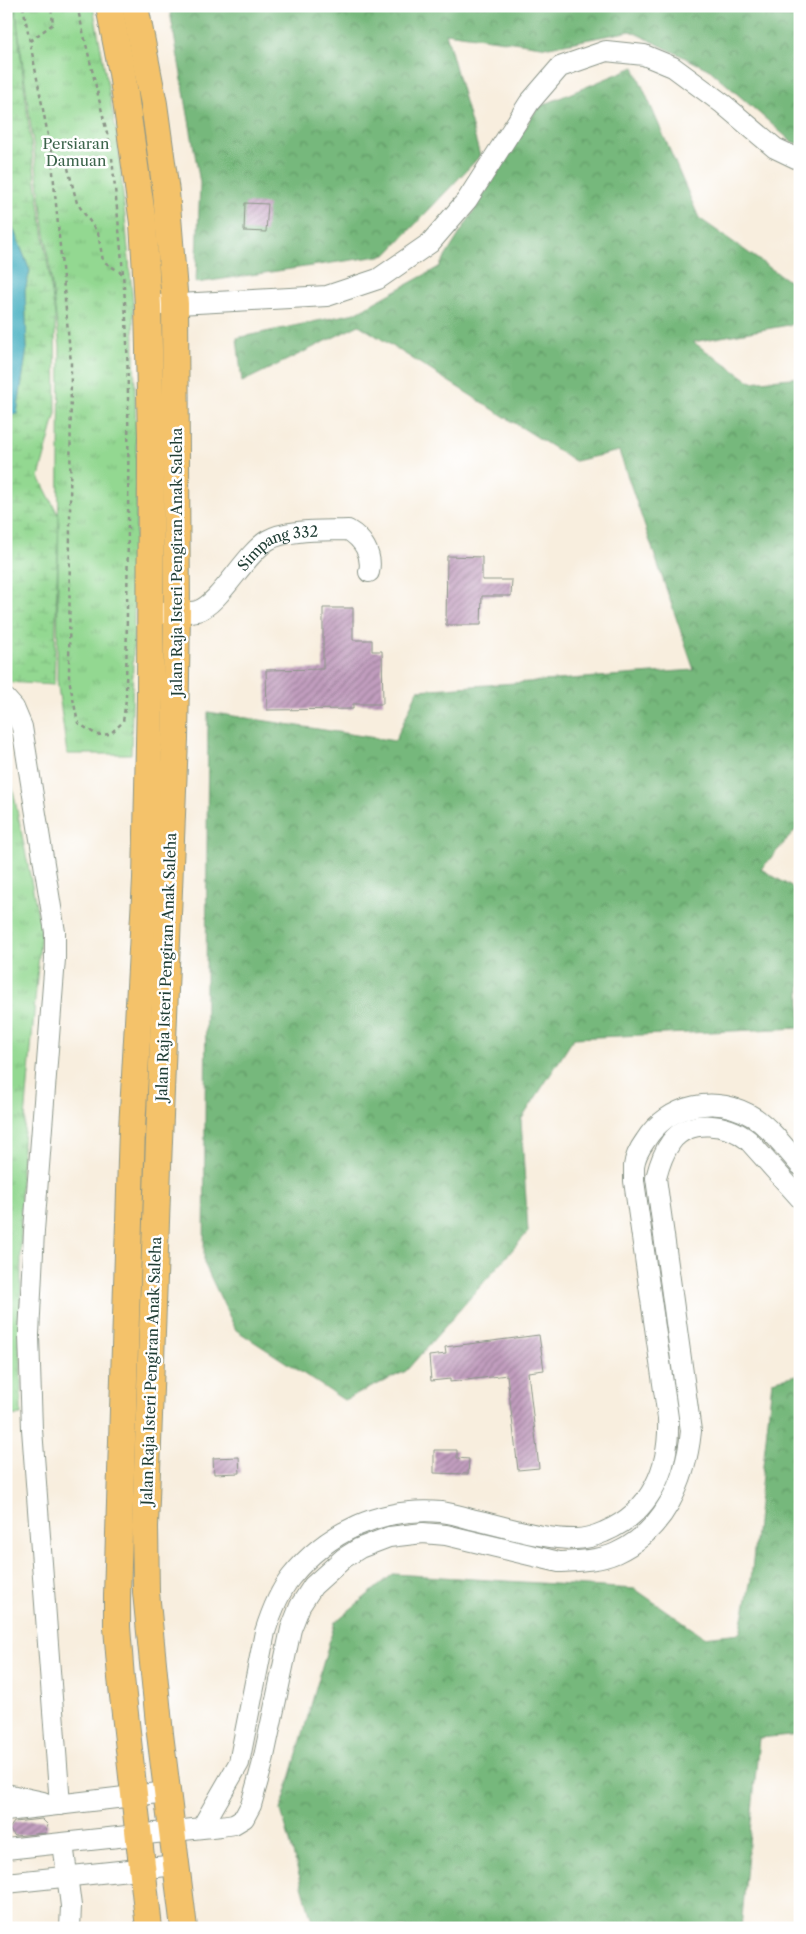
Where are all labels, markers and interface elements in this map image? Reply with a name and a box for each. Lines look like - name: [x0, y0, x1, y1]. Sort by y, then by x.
- park label: Persiaran Damuan: [43, 134, 110, 170]
- street label: Jalan Raja Isteri Pengiran Anak Saleha: [167, 428, 186, 698]
- street label: Simpang 332: [233, 521, 318, 574]
- street label: Jalan Raja Isteri Pengiran Anak Saleha: [152, 832, 180, 1104]
- street label: Jalan Raja Isteri Pengiran Anak Saleha: [137, 1236, 165, 1508]

